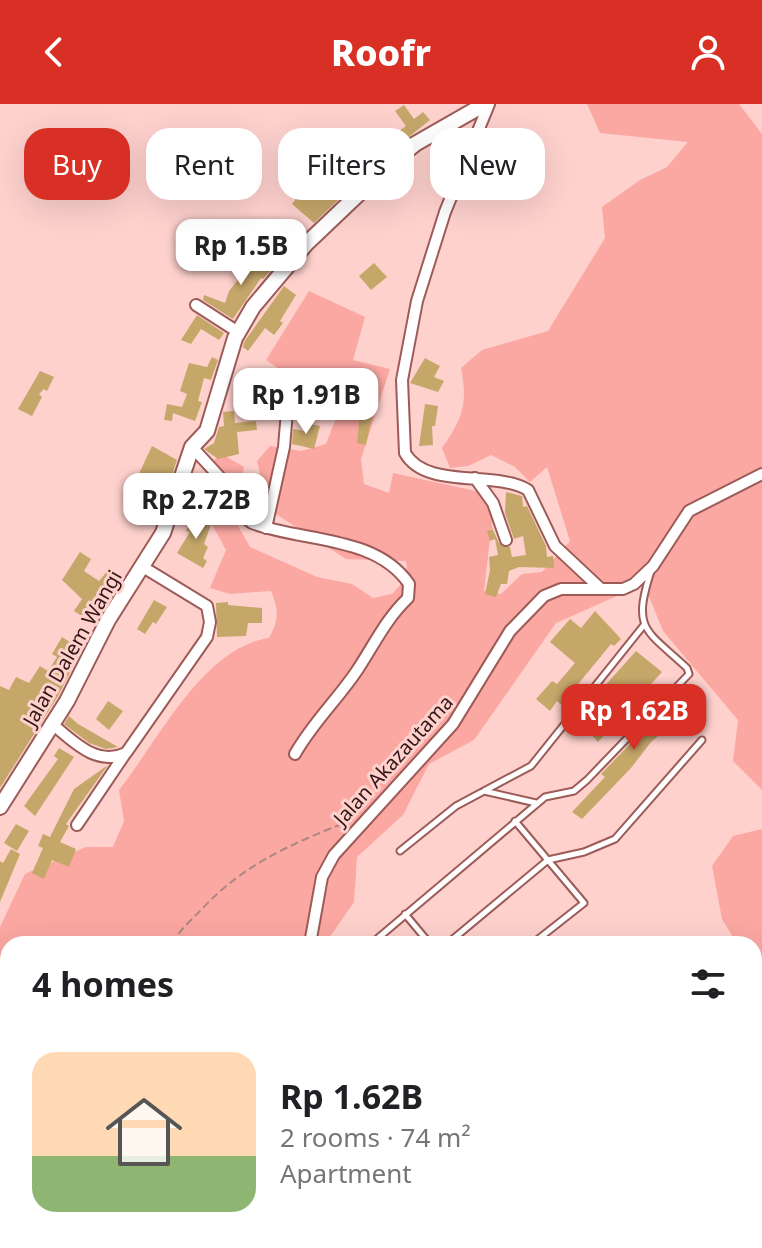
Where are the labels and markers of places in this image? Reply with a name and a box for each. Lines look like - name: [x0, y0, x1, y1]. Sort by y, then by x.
- pin: Rp 1.5B: [167, 219, 315, 287]
- pin: Rp 1.91B: [223, 368, 389, 436]
- pin: Rp 2.72B: [113, 473, 279, 541]
- pin: Rp 1.62B: [551, 684, 717, 752]

